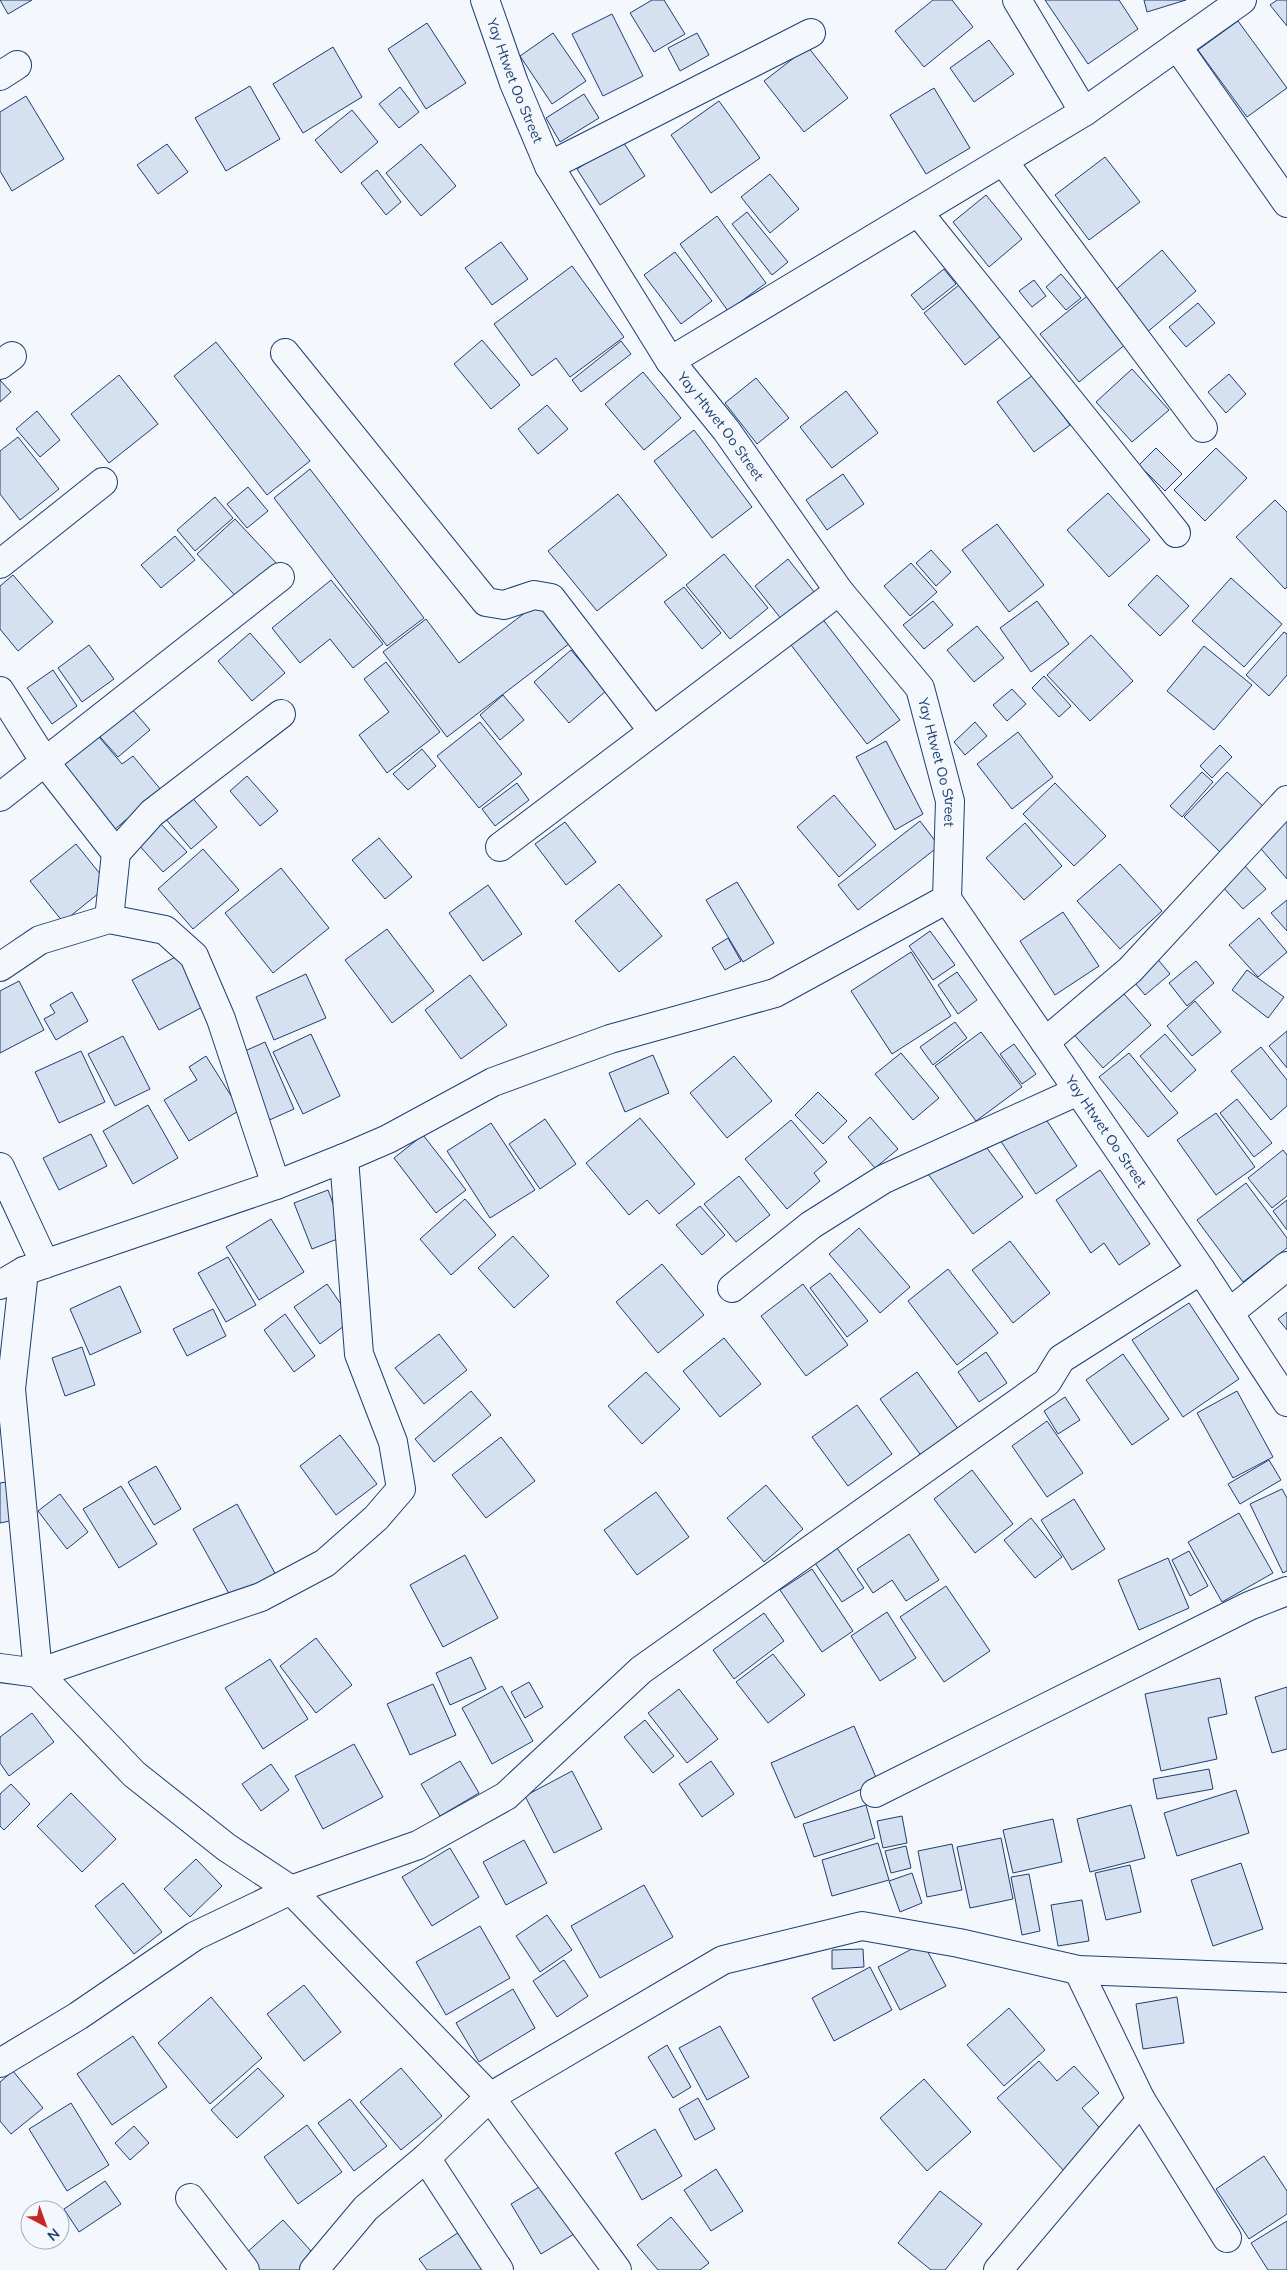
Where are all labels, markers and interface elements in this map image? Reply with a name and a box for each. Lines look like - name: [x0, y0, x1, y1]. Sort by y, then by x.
- street label: Yay Htwet Oo Street: [483, 15, 547, 146]
- street label: Yay Htwet Oo Street: [673, 367, 768, 484]
- street label: Yay Htwet Oo Street: [914, 695, 959, 827]
- street label: Yay Htwet Oo Street: [1061, 1071, 1151, 1191]
- north arrow: [20, 2200, 70, 2250]
- text: N: [44, 2225, 63, 2245]

